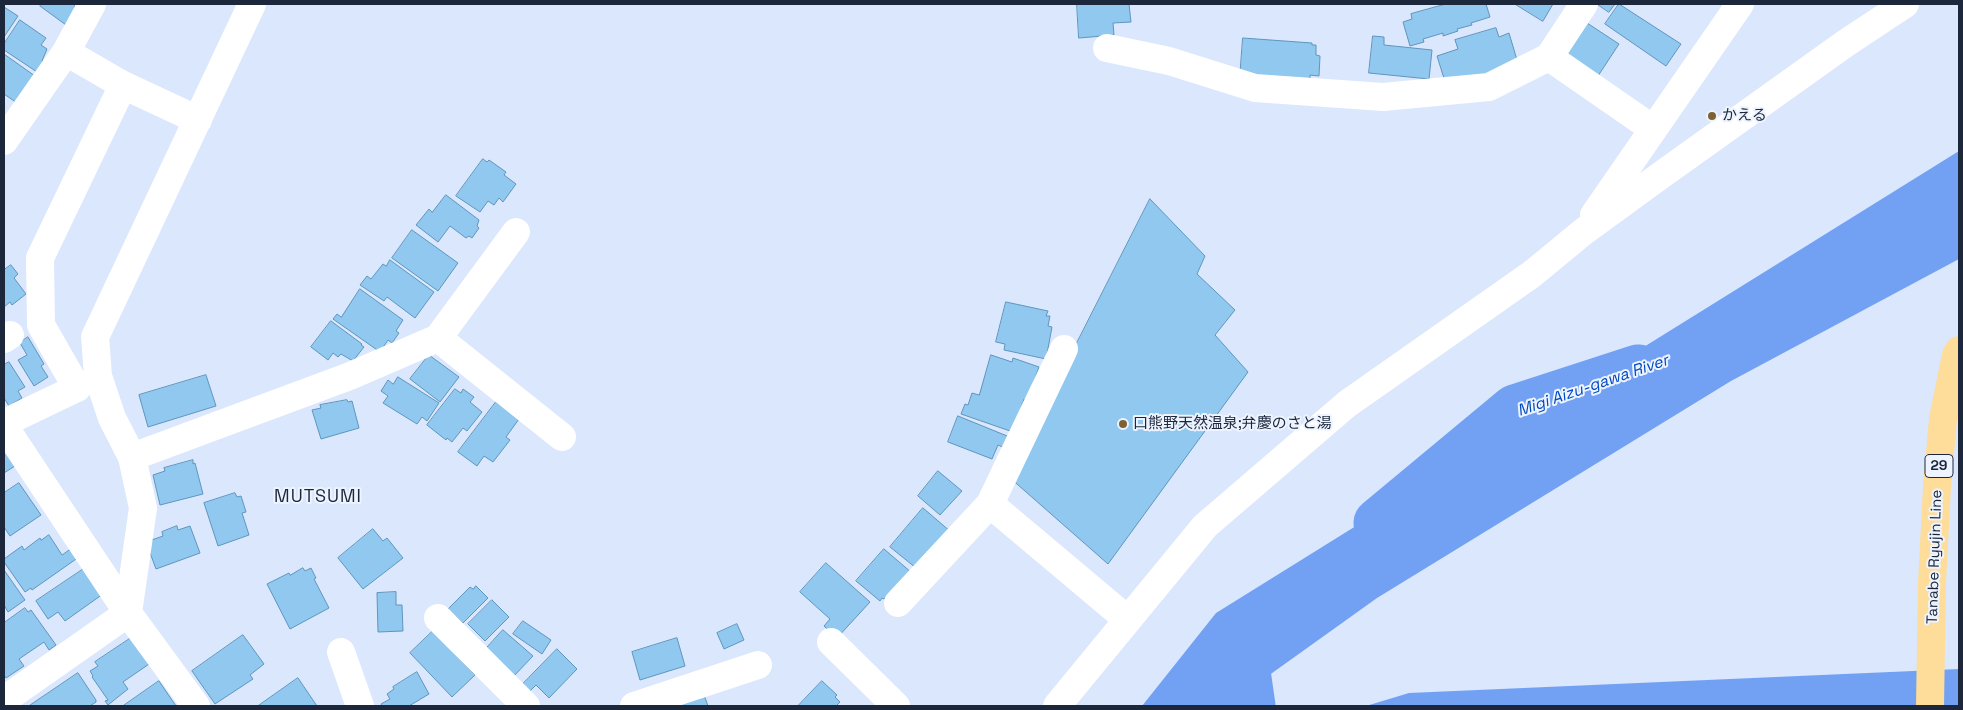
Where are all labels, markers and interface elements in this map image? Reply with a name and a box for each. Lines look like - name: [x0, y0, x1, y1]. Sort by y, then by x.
- place label: かえる: [1722, 107, 1767, 125]
- marker: かえる: [1706, 110, 1718, 122]
- water label: Migi Aizu-gawa River: [1515, 351, 1671, 421]
- place label: 口熊野天然温泉;弁慶のさと湯: [1133, 415, 1332, 433]
- marker: 口熊野天然温泉;弁慶のさと湯: [1117, 418, 1129, 430]
- road number: 29: [1925, 454, 1953, 478]
- district label: MUTSUMI: [273, 486, 363, 508]
- street label: Tanabe Ryujin Line: [1924, 489, 1946, 625]

